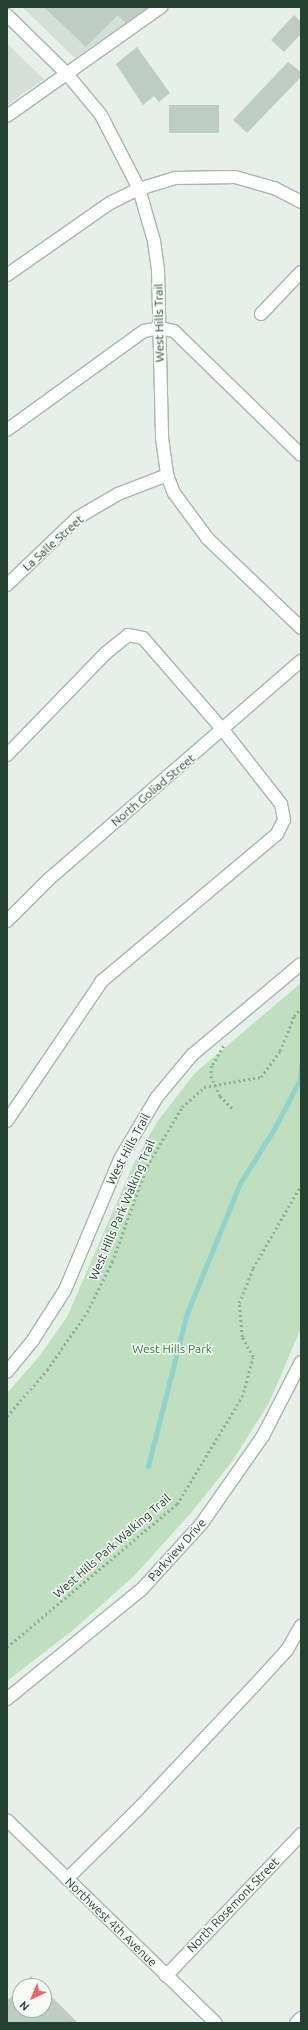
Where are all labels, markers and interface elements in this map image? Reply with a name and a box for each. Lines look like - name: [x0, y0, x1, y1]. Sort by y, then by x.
- street label: West Hills Trail: [151, 283, 167, 363]
- street label: La Salle Street: [20, 512, 86, 574]
- street label: North Goliad Street: [108, 751, 198, 829]
- street label: West Hills Trail: [103, 1111, 153, 1187]
- street label: West Hills Park Walking Trail: [86, 1138, 158, 1282]
- park label: West Hills Park: [132, 1342, 212, 1356]
- street label: West Hills Park Walking Trail: [50, 1491, 174, 1601]
- street label: Parkview Drive: [145, 1516, 209, 1584]
- street label: North Rosemont Street: [184, 1855, 282, 1955]
- street label: Northwest 4th Avenue: [62, 1875, 160, 1969]
- north arrow: [12, 1978, 52, 2018]
- text: N: [17, 1999, 31, 2013]

